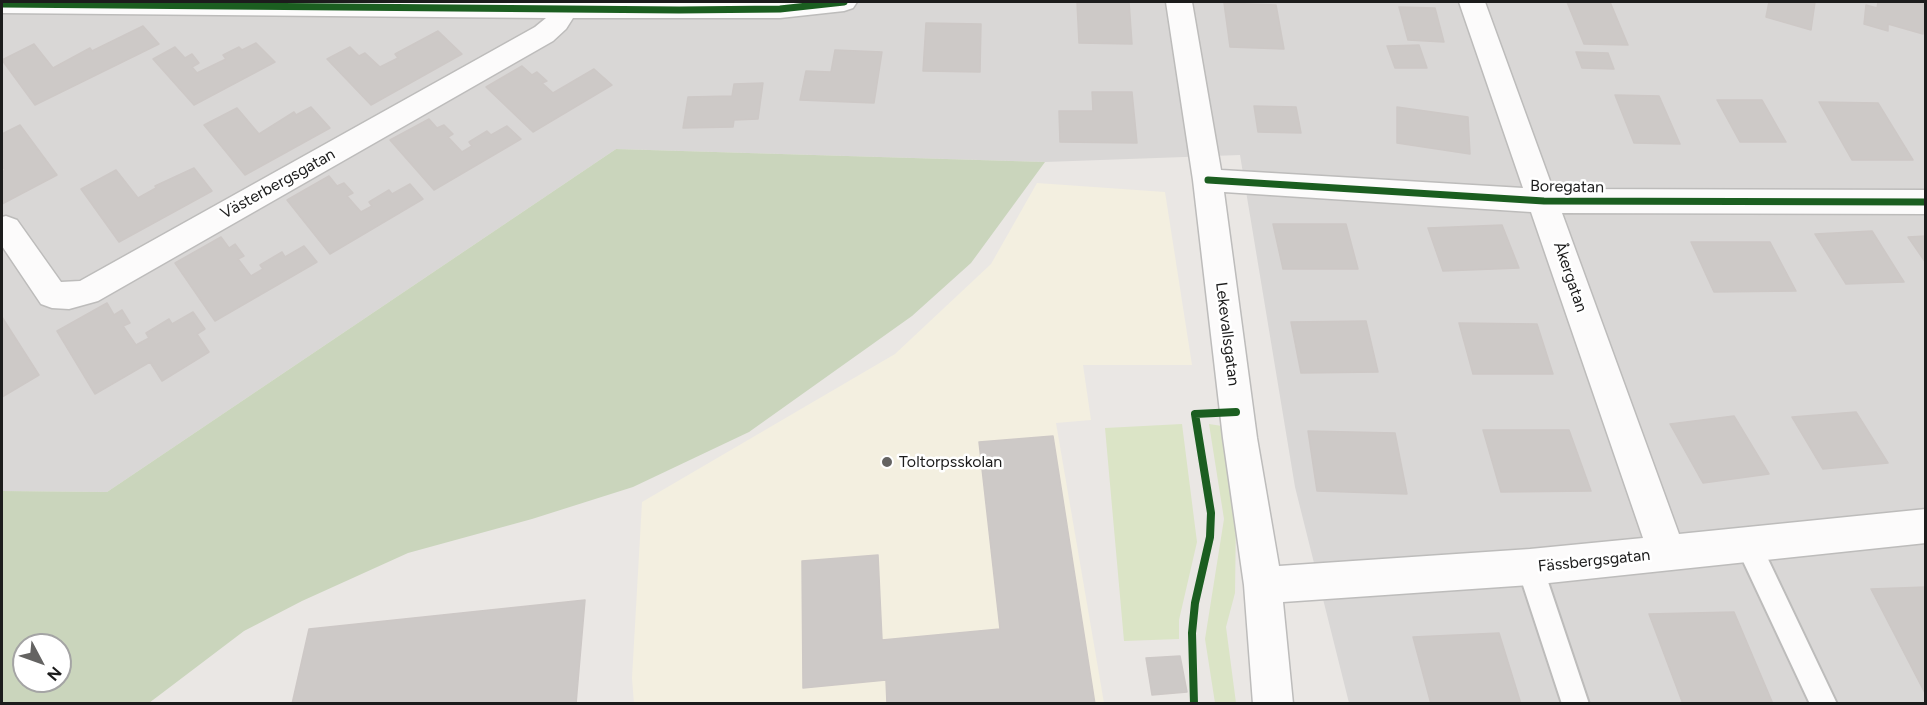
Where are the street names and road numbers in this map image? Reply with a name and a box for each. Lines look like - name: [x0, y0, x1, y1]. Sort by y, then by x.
- street label: Västerbergsgatan: [217, 145, 339, 223]
- street label: Boregatan: [1530, 177, 1604, 197]
- street label: Åkergatan: [1549, 239, 1591, 315]
- street label: Lekevallsgatan: [1211, 281, 1243, 387]
- street label: Fässbergsgatan: [1537, 546, 1651, 576]

